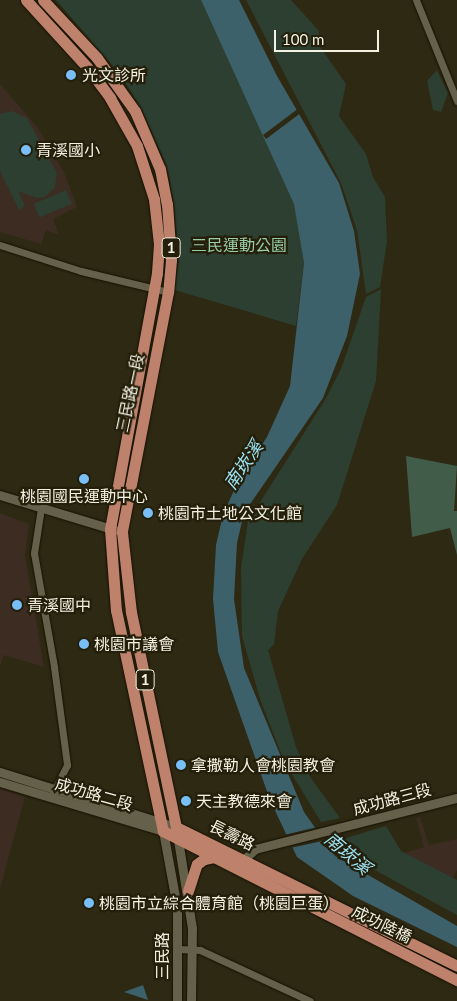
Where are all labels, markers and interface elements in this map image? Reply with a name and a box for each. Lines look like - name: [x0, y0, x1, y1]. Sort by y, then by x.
- scale bar: [277, 20, 382, 52]
- text: 100 m: [282, 30, 324, 48]
- place label: 光文診所: [82, 65, 146, 85]
- marker: 光文診所: [64, 68, 78, 82]
- place label: 青溪國小: [36, 140, 100, 160]
- marker: 青溪國小: [20, 144, 32, 156]
- park label: 三民運動公園: [191, 235, 287, 255]
- road number: 1: [161, 236, 181, 260]
- street label: 三民路一段: [112, 352, 148, 434]
- water label: 南崁溪: [219, 437, 267, 493]
- marker: 桃園國民運動中心: [78, 473, 90, 485]
- place label: 桃園國民運動中心: [20, 486, 148, 506]
- place label: 桃園市土地公文化館: [158, 503, 302, 523]
- marker: 桃園市土地公文化館: [142, 507, 154, 519]
- place label: 青溪國中: [27, 595, 91, 615]
- marker: 青溪國中: [11, 599, 23, 611]
- place label: 桃園市議會: [94, 634, 174, 654]
- marker: 桃園市議會: [78, 638, 90, 650]
- road number: 1: [135, 668, 155, 692]
- place label: 拿撒勒人會桃園教會: [191, 755, 335, 775]
- marker: 拿撒勒人會桃園教會: [175, 759, 187, 771]
- street label: 成功路二段: [53, 774, 135, 814]
- street label: 成功路三段: [351, 779, 433, 819]
- place label: 天主教德來會: [196, 791, 292, 811]
- marker: 天主教德來會: [180, 795, 192, 807]
- street label: 長壽路: [206, 816, 258, 854]
- water label: 南崁溪: [320, 827, 376, 879]
- place label: 桃園市立綜合體育館（桃園巨蛋）: [99, 893, 339, 913]
- marker: 桃園市立綜合體育館（桃園巨蛋）: [83, 897, 95, 909]
- street label: 成功陸橋: [349, 901, 415, 947]
- street label: 三民路: [152, 932, 172, 980]

